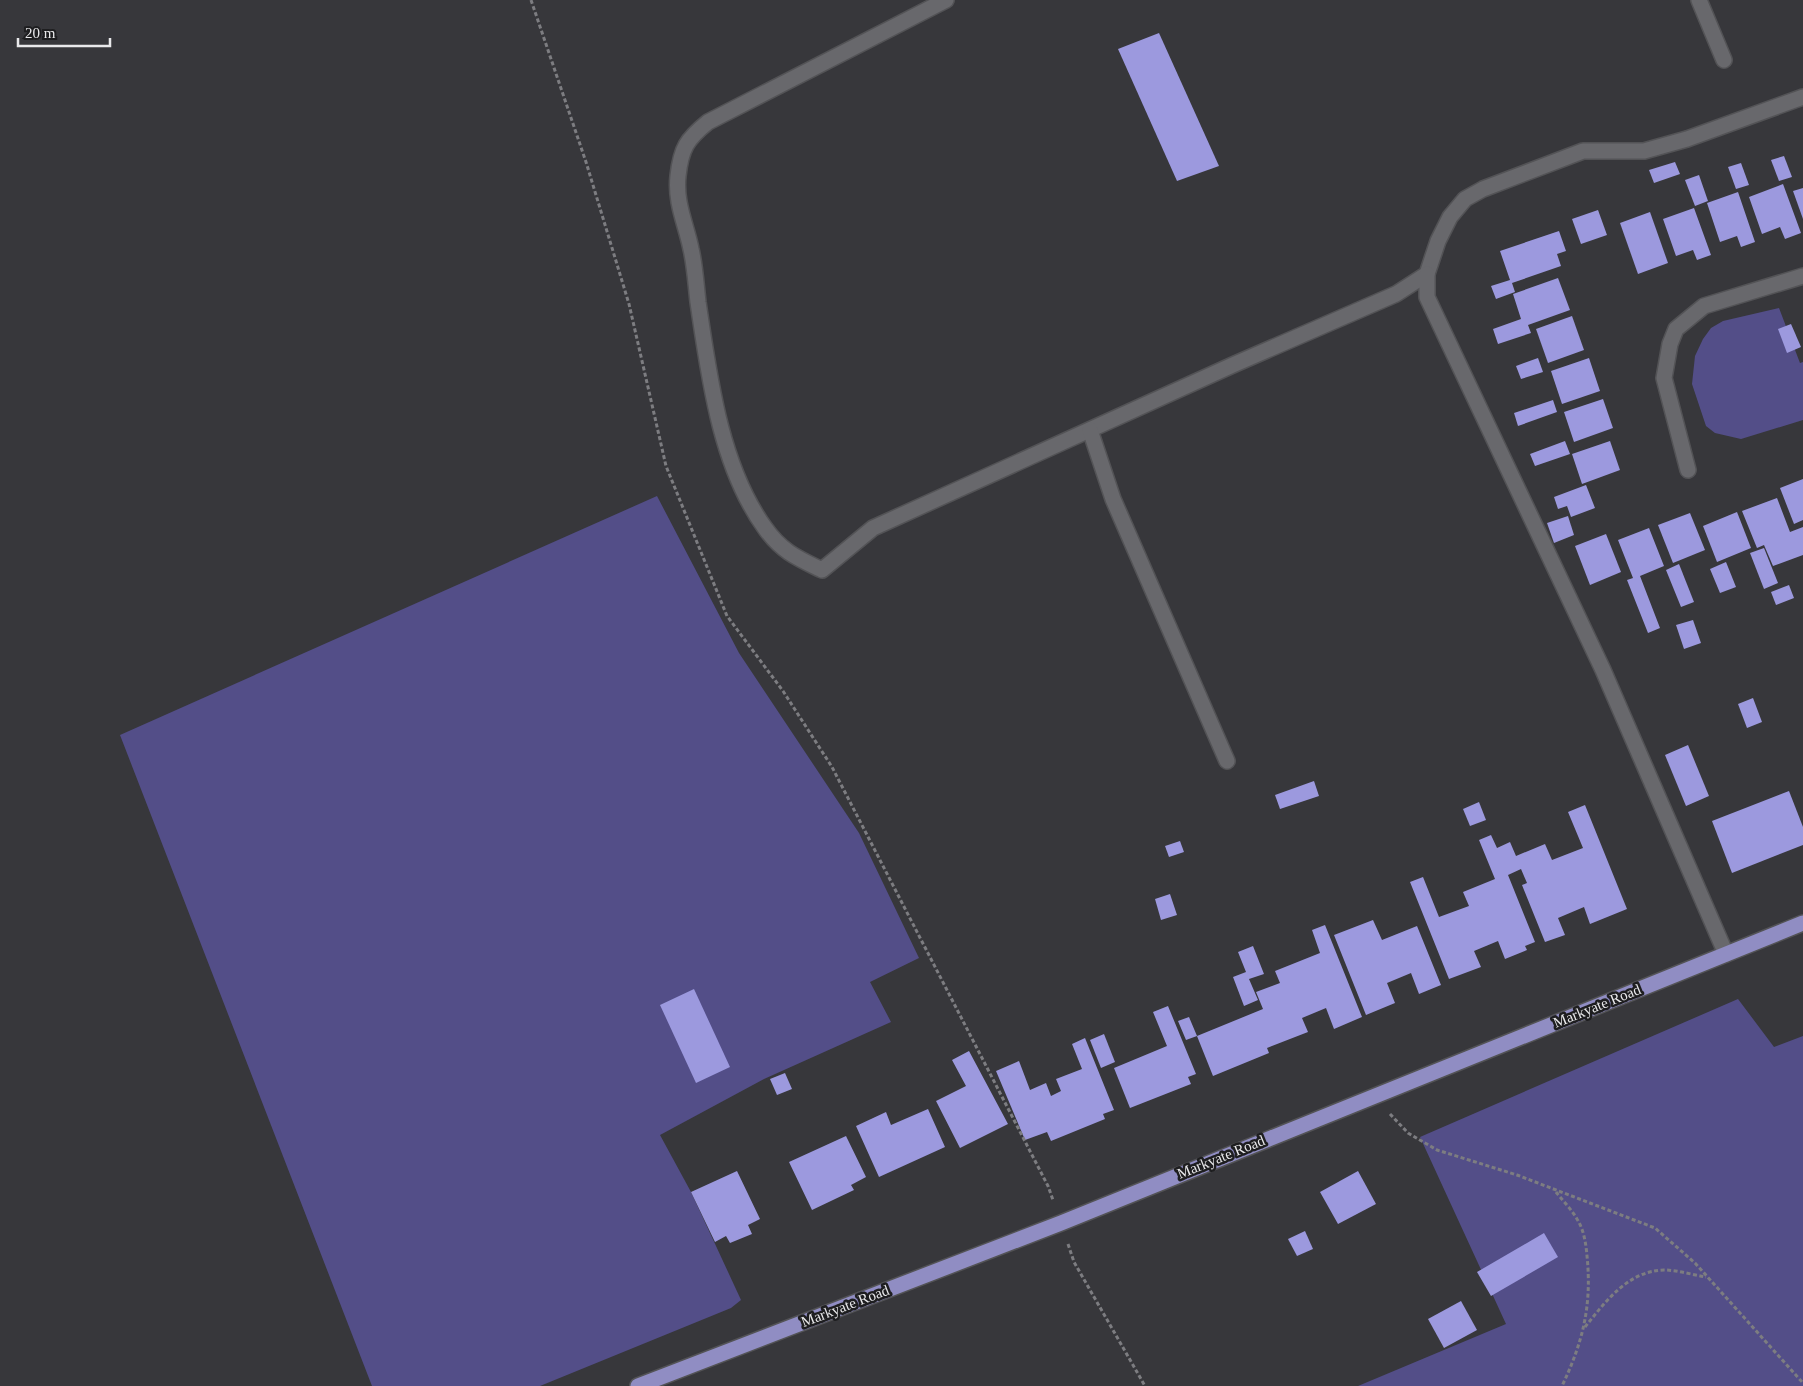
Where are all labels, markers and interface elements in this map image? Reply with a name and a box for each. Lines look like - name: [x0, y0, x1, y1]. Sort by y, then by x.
- scale bar: [18, 15, 110, 47]
- text: 20 m: [25, 25, 56, 41]
- street label: Markyate Road: [1551, 981, 1644, 1031]
- street label: Markyate Road: [1175, 1132, 1268, 1182]
- street label: Markyate Road: [799, 1282, 892, 1330]

